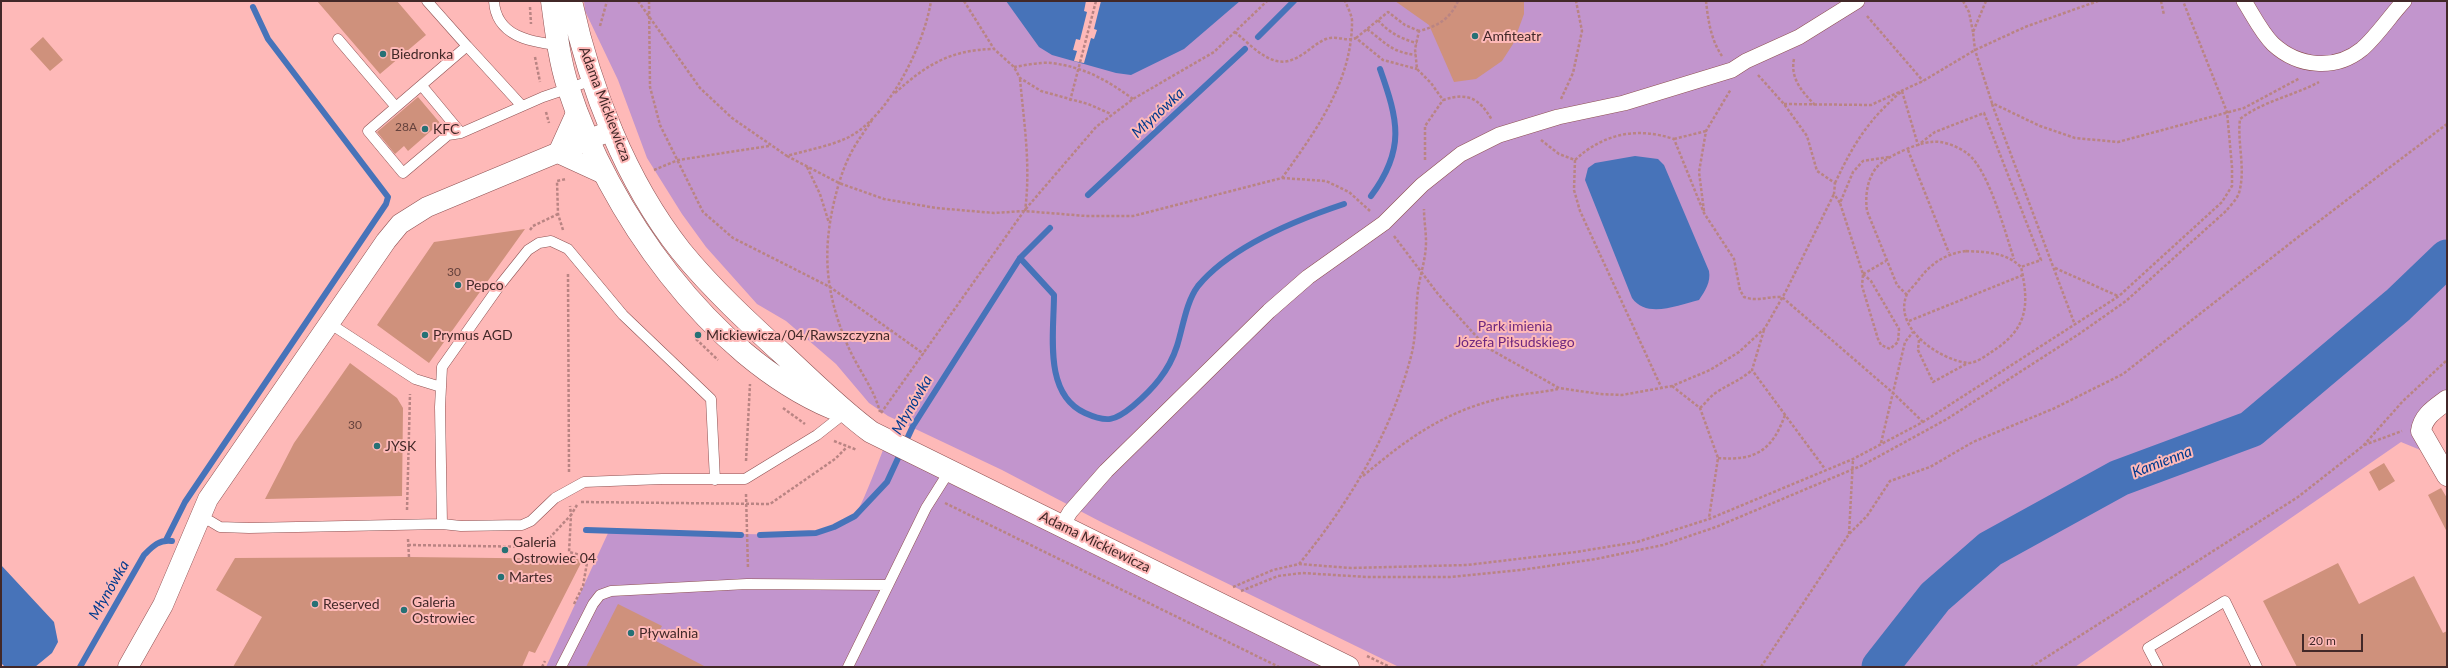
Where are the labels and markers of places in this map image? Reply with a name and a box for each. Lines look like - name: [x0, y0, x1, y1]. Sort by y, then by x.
- place label: Amfiteatr: [1483, 28, 1541, 44]
- marker: Amfiteatr: [1470, 31, 1480, 41]
- place label: Biedronka: [391, 46, 453, 62]
- marker: Biedronka: [378, 49, 388, 59]
- place label: KFC: [433, 121, 459, 137]
- marker: KFC: [420, 124, 430, 134]
- place label: Pepco: [466, 277, 504, 293]
- marker: Pepco: [453, 280, 463, 290]
- place label: Prymus AGD: [433, 327, 513, 343]
- place label: Mickiewicza/04/Rawszczyzna: [706, 327, 890, 343]
- marker: Prymus AGD: [420, 330, 430, 340]
- marker: Mickiewicza/04/Rawszczyzna: [693, 330, 703, 340]
- place label: JYSK: [385, 438, 416, 454]
- marker: JYSK: [372, 441, 382, 451]
- place label: Galeria Ostrowiec 04: [513, 534, 596, 566]
- marker: Galeria Ostrowiec 04: [500, 545, 510, 555]
- place label: Martes: [509, 569, 552, 585]
- marker: Martes: [496, 572, 506, 582]
- place label: Galeria Ostrowiec: [412, 594, 475, 626]
- place label: Reserved: [323, 596, 380, 612]
- marker: Reserved: [310, 599, 320, 609]
- marker: Galeria Ostrowiec: [399, 605, 409, 615]
- place label: Pływalnia: [639, 625, 698, 641]
- marker: Pływalnia: [626, 628, 636, 638]

